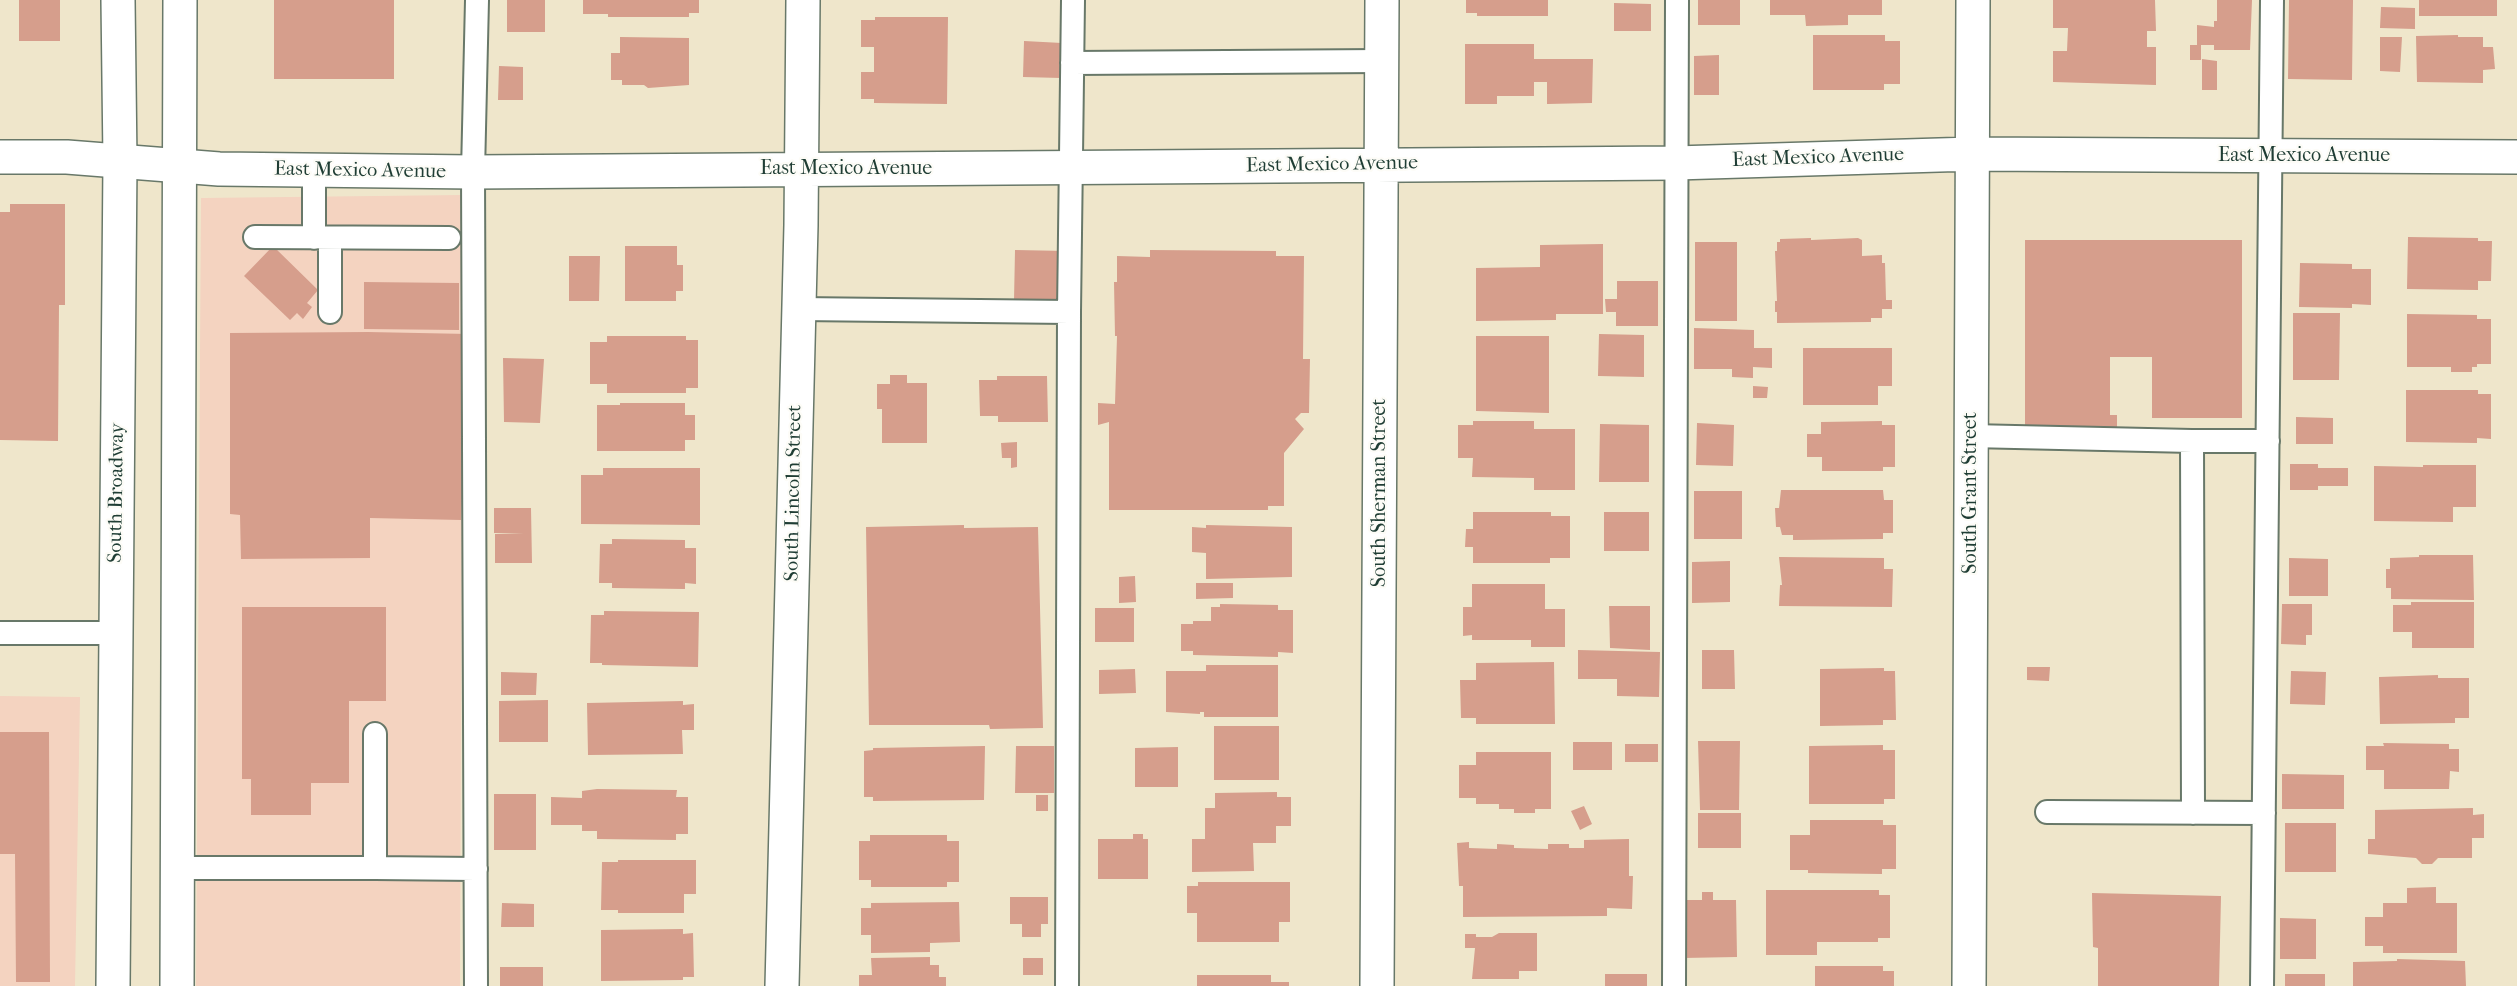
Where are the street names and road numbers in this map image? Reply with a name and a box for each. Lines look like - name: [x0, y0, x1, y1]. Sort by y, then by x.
- street label: East Mexico Avenue: [1732, 143, 1904, 173]
- street label: East Mexico Avenue: [2218, 144, 2390, 168]
- street label: East Mexico Avenue: [1246, 152, 1418, 178]
- street label: East Mexico Avenue: [760, 157, 932, 181]
- street label: East Mexico Avenue: [274, 158, 446, 184]
- street label: South Sherman Street: [1368, 399, 1392, 587]
- street label: South Lincoln Street: [780, 404, 808, 582]
- street label: South Grant Street: [1959, 412, 1983, 574]
- street label: South Broadway: [104, 423, 130, 563]

